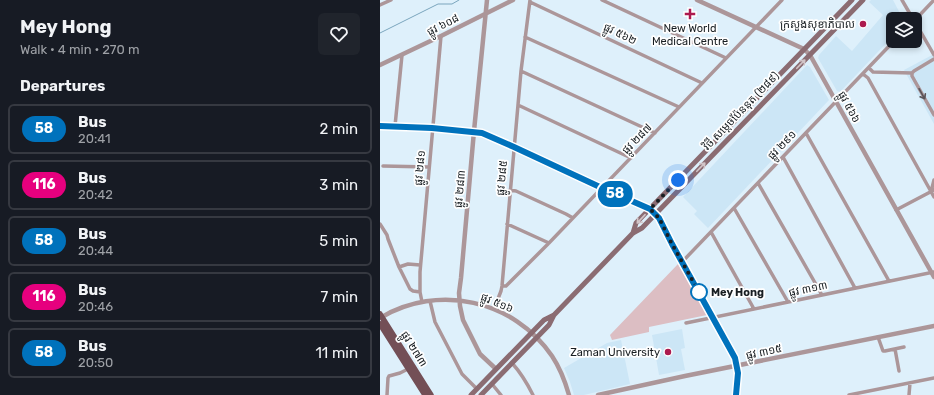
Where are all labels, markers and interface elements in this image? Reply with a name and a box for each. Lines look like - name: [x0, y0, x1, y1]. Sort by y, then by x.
- marker: New World Medical Centre: [684, 8, 696, 20]
- street label: ផ្លូវ ៦០៨: [425, 11, 463, 41]
- map controls: [886, 12, 922, 48]
- button: layers: [886, 12, 922, 48]
- button: heart: [318, 13, 360, 55]
- text: Mey Hong: [20, 15, 112, 38]
- place label: ក្រសួងសុខាភិបាល: [780, 17, 855, 31]
- marker: ក្រសួងសុខាភិបាល: [858, 19, 868, 29]
- street label: ផ្លូវ ៥៦២: [600, 21, 639, 50]
- place label: New World Medical Centre: [652, 22, 728, 48]
- text: Walk · 4 min · 270 m: [20, 42, 140, 57]
- one-way arrow: [796, 59, 806, 69]
- street label: វិថី សម្តេចប៉ែននុត (២៨៩): [699, 68, 782, 154]
- text: Departures: [20, 77, 105, 95]
- one-way arrow: [919, 88, 927, 100]
- street label: ផ្លូវ ៥៦៦: [832, 89, 863, 127]
- text: Bus: [78, 113, 106, 131]
- text: 58: [35, 120, 53, 137]
- text: 2 min: [319, 120, 358, 138]
- street label: ផ្លូវ ២៨៧: [619, 121, 657, 159]
- street label: ផ្លូវ ២៩១: [765, 128, 801, 165]
- text: 20:41: [78, 131, 111, 146]
- street label: ផ្លូវ ២៨១: [412, 150, 431, 187]
- street label: ផ្លូវ ២៨៥: [494, 160, 513, 197]
- one-way arrow: [696, 163, 705, 173]
- text: Bus: [78, 169, 106, 187]
- street label: ផ្លូវ ២៨៣: [452, 170, 471, 209]
- your location: [668, 170, 688, 190]
- text: 116: [32, 176, 56, 193]
- text: 3 min: [319, 176, 358, 194]
- line badge: 58: [597, 181, 633, 207]
- text: 58: [606, 185, 624, 202]
- text: 20:42: [78, 187, 113, 202]
- one-way arrow: [636, 214, 646, 224]
- text: Bus: [78, 225, 106, 243]
- text: 58: [35, 232, 53, 249]
- text: 5 min: [319, 232, 358, 250]
- text: 20:44: [78, 243, 113, 258]
- street label: ផ្លូវ ៣១៣: [787, 279, 829, 303]
- text: Bus: [78, 281, 106, 299]
- marker: Mey Hong: [690, 283, 708, 301]
- place label: Mey Hong: [711, 286, 764, 299]
- text: 116: [32, 288, 56, 305]
- text: 7 min: [321, 288, 358, 306]
- street label: ផ្លូវ ៥១៦: [477, 291, 515, 318]
- text: 20:46: [78, 299, 113, 314]
- street label: ផ្លូវ ២៧៣: [395, 329, 430, 371]
- text: Bus: [78, 337, 106, 355]
- street label: ផ្លូវ ៣១៥: [745, 342, 784, 365]
- text: 58: [35, 344, 53, 361]
- text: 11 min: [315, 344, 358, 362]
- place label: Zaman University: [570, 346, 660, 359]
- marker: Zaman University: [663, 347, 673, 357]
- text: 20:50: [78, 355, 113, 370]

